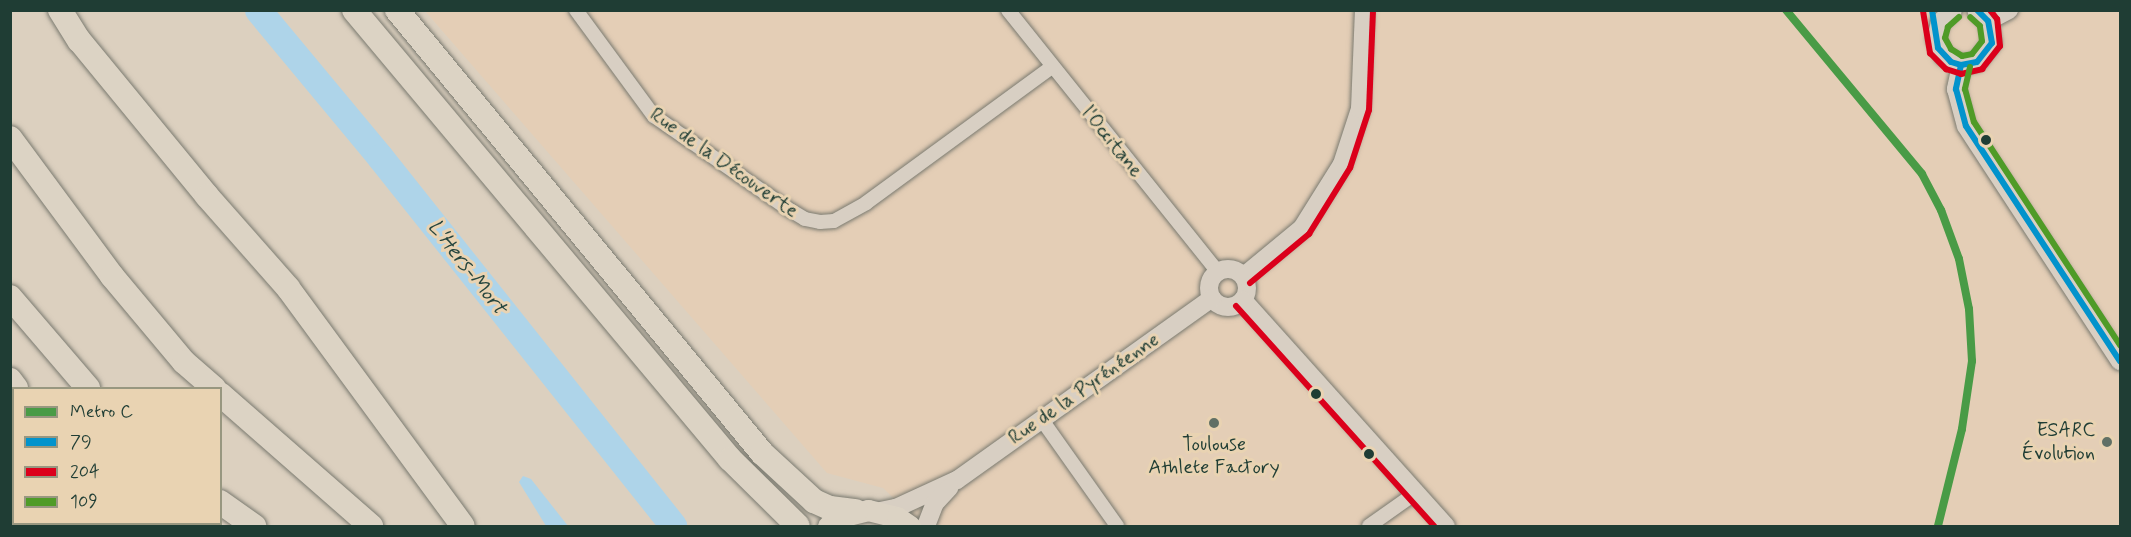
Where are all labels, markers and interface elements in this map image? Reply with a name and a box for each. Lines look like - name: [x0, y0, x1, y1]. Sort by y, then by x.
- street label: l'Occitane: [1076, 102, 1148, 182]
- street label: Rue de la Découverte: [645, 103, 803, 223]
- unlabelled marker: [1980, 134, 1992, 146]
- water label: L'Hers-Mort: [422, 215, 512, 319]
- street label: Rue de la Pyrénéenne: [1004, 328, 1164, 450]
- legend: [12, 387, 222, 525]
- unlabelled marker: [1310, 388, 1322, 400]
- text: Metro C: [70, 400, 133, 424]
- marker: Toulouse Athlete Factory: [1207, 416, 1221, 430]
- place label: ESARC Évolution: [2022, 418, 2095, 465]
- text: 79: [70, 430, 92, 454]
- place label: Toulouse Athlete Factory: [1150, 432, 1278, 479]
- marker: ESARC Évolution: [2100, 435, 2114, 449]
- unlabelled marker: [1363, 448, 1375, 460]
- text: 204: [70, 460, 100, 484]
- text: 109: [70, 490, 98, 514]

